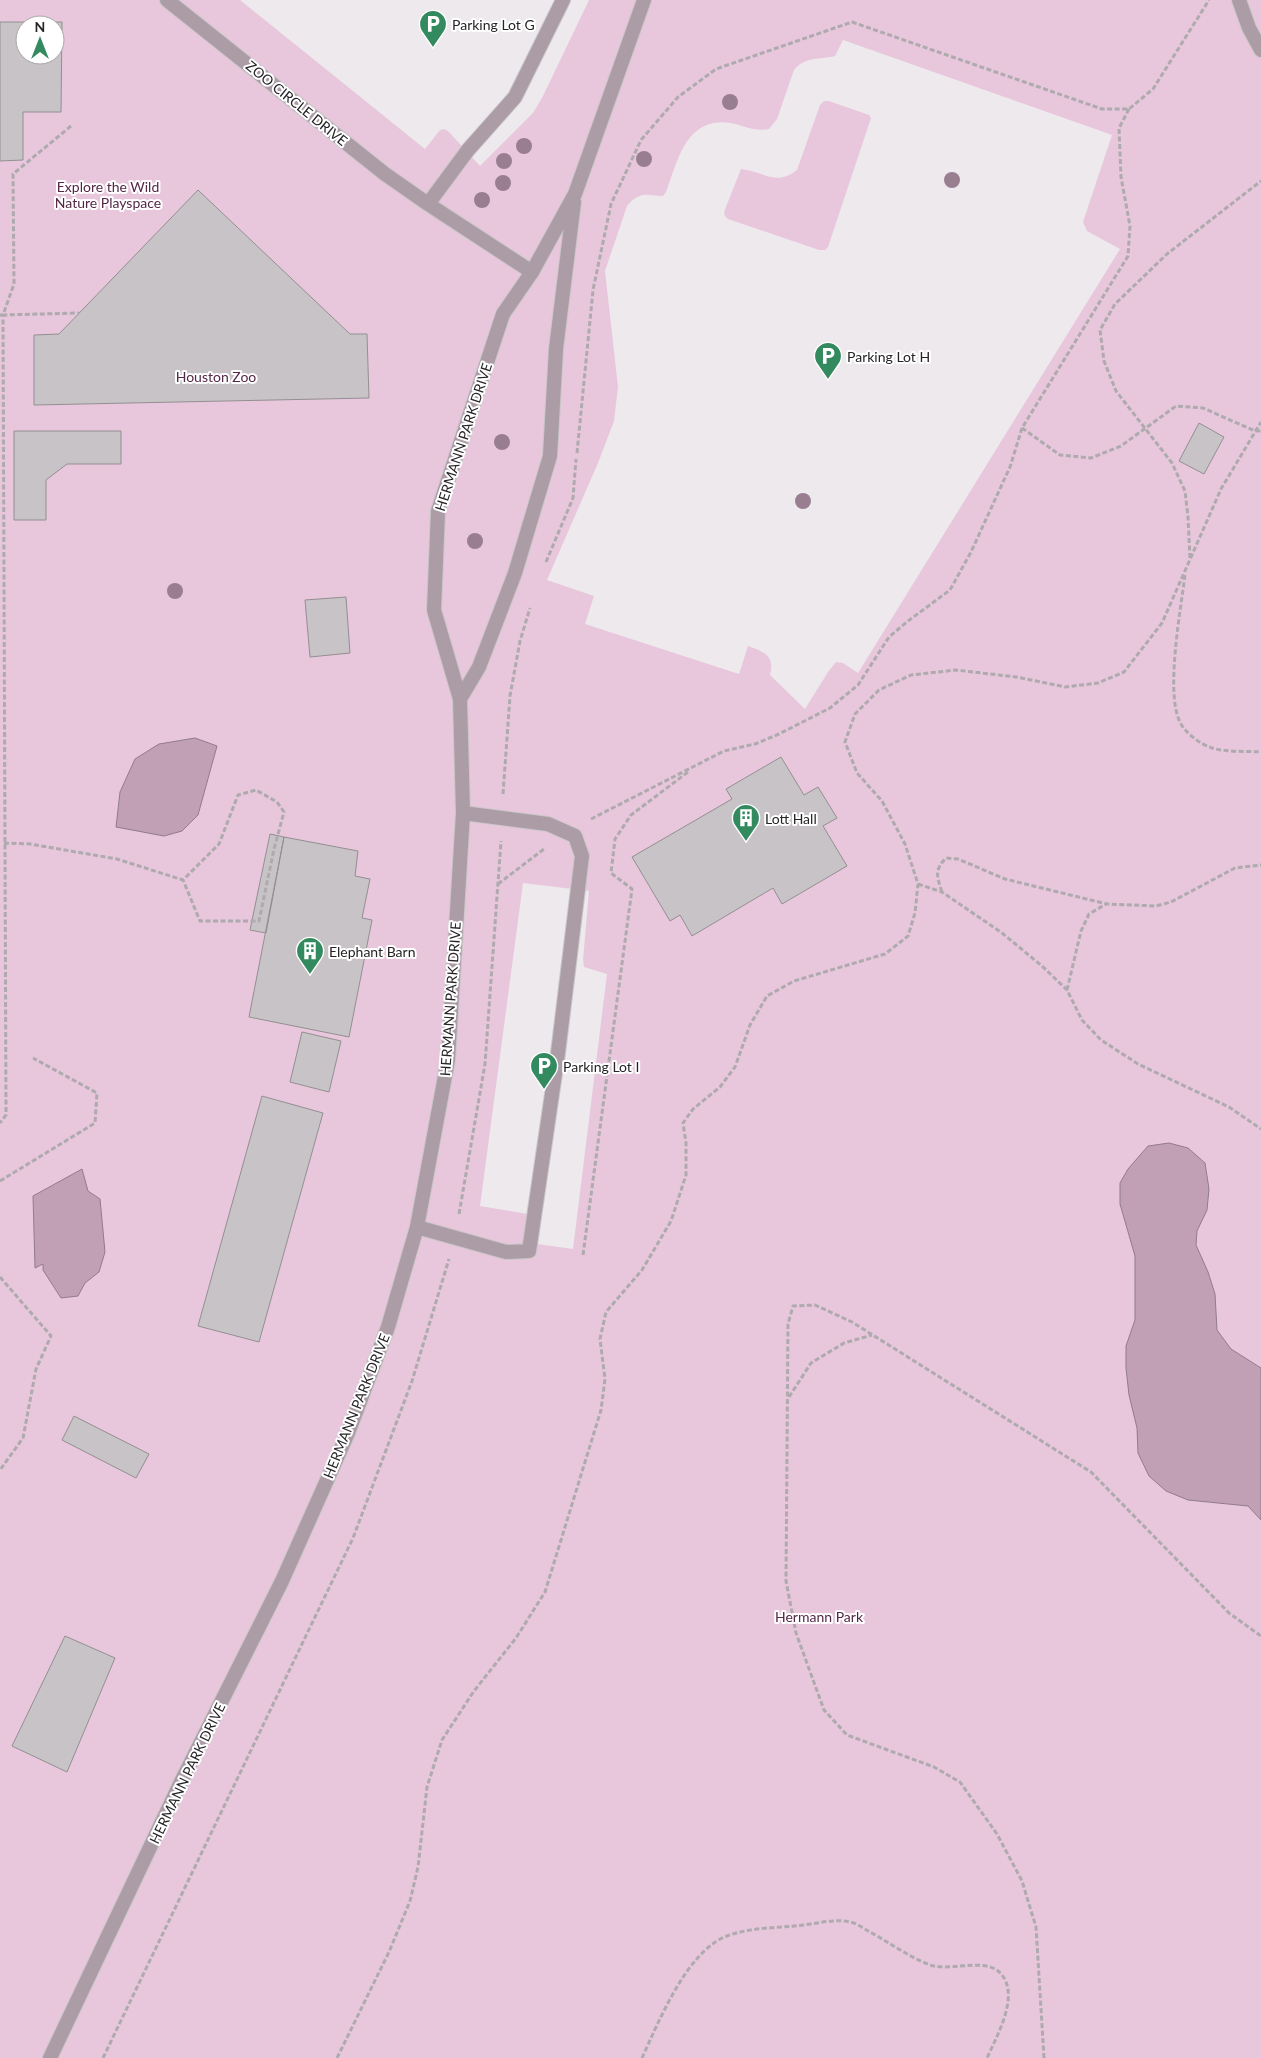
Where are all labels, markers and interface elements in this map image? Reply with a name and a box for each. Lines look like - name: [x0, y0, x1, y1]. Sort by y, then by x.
- parking icon: Parking Lot G: [418, 9, 448, 48]
- north arrow: [15, 15, 65, 65]
- place label: Parking Lot G: [452, 16, 535, 33]
- text: N: [35, 18, 45, 35]
- street label: ZOO CIRCLE DRIVE: [243, 57, 351, 149]
- park label: Explore the Wild Nature Playspace: [55, 178, 161, 211]
- parking icon: Parking Lot H: [813, 341, 843, 380]
- place label: Parking Lot H: [847, 348, 930, 365]
- street label: HERMANN PARK DRIVE: [431, 361, 495, 513]
- park label: Houston Zoo: [176, 368, 256, 385]
- building icon: Lott Hall: [731, 803, 761, 842]
- place label: Lott Hall: [765, 810, 817, 827]
- street label: HERMANN PARK DRIVE: [436, 921, 464, 1077]
- building icon: Elephant Barn: [295, 936, 325, 975]
- place label: Elephant Barn: [329, 943, 415, 960]
- parking icon: Parking Lot I: [529, 1051, 559, 1090]
- place label: Parking Lot I: [563, 1058, 639, 1075]
- street label: HERMANN PARK DRIVE: [319, 1331, 393, 1481]
- park label: Hermann Park: [775, 1608, 864, 1625]
- street label: HERMANN PARK DRIVE: [145, 1700, 229, 1846]

